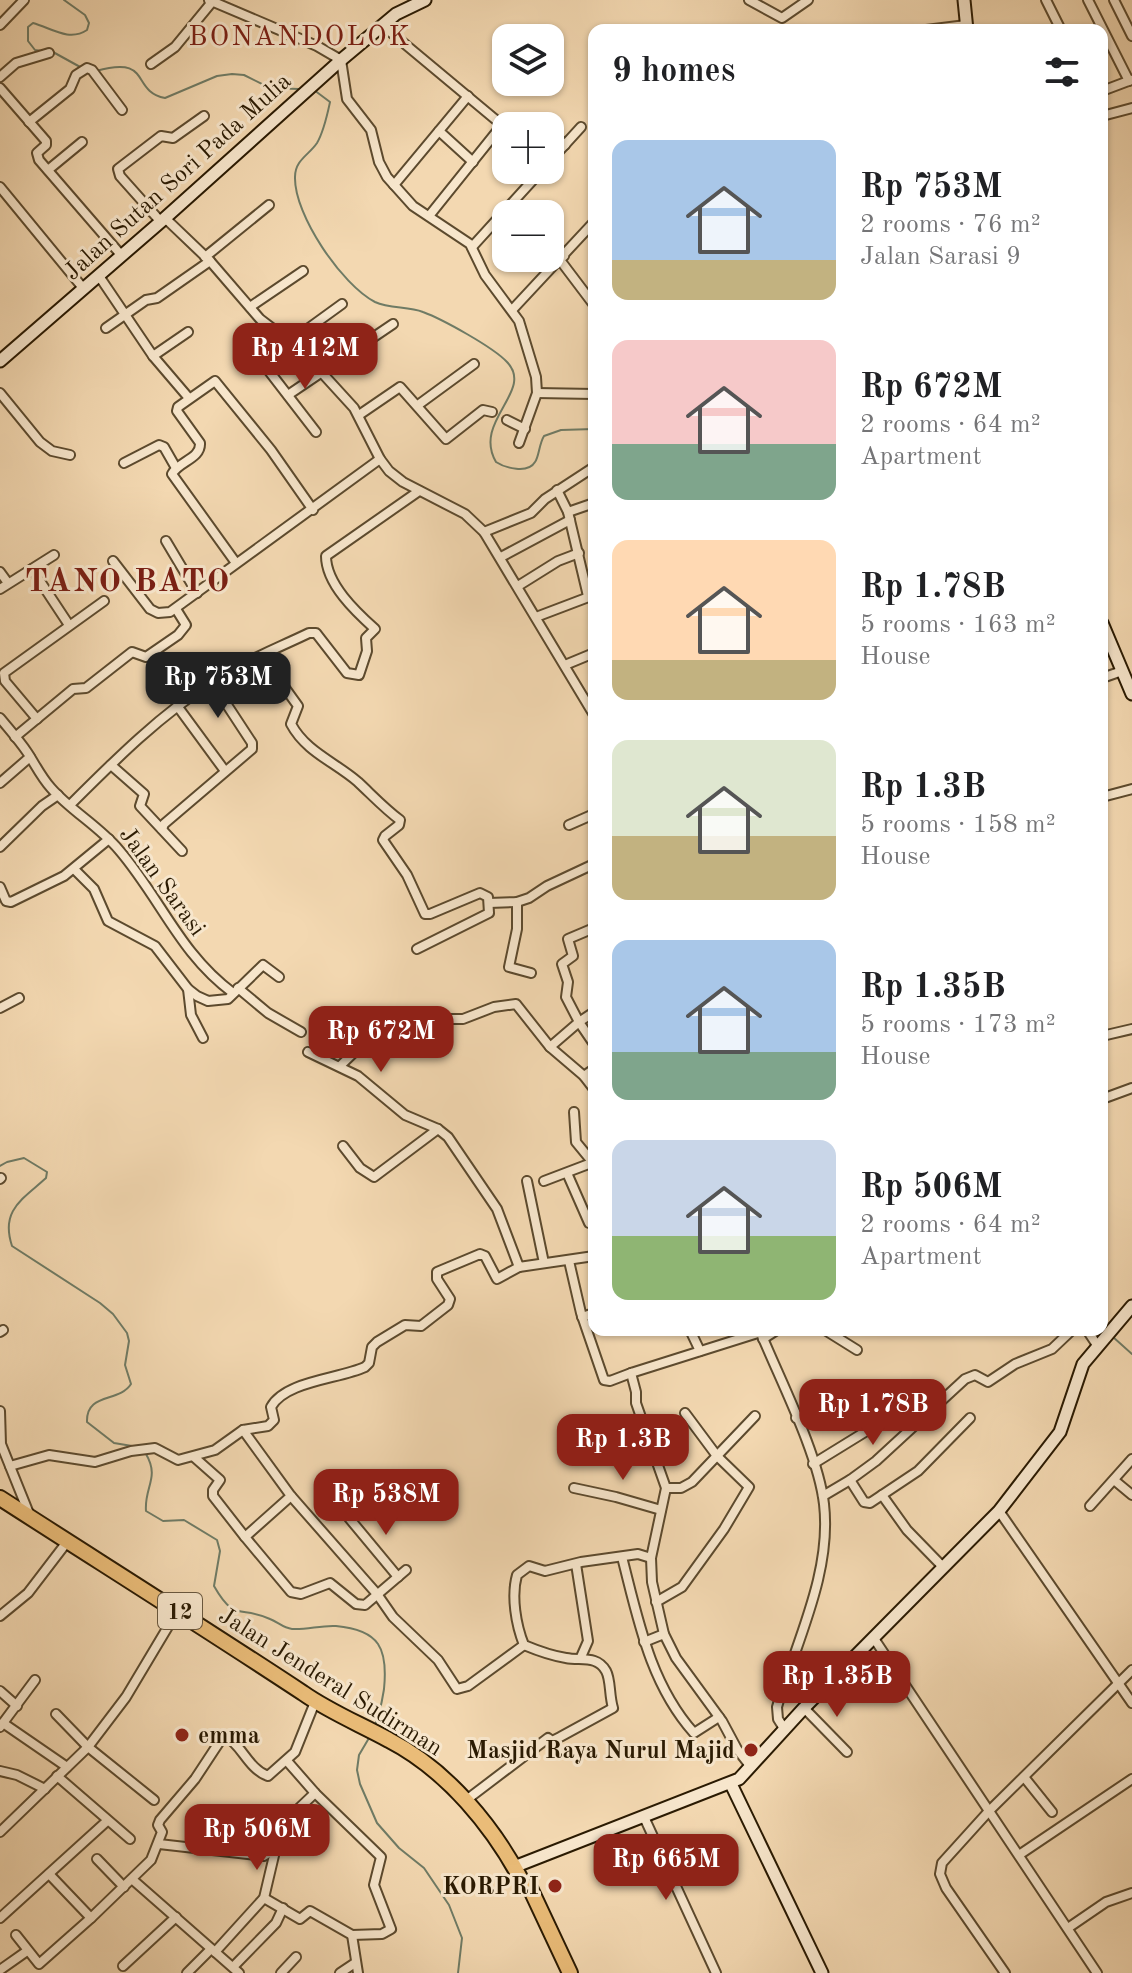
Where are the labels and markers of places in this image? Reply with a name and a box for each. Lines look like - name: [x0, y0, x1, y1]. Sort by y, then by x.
- pin: Rp 412M: [231, 323, 379, 391]
- pin: Rp 753M: [144, 652, 292, 720]
- pin: Rp 672M: [307, 1006, 455, 1074]
- pin: Rp 1.78B: [790, 1379, 956, 1447]
- pin: Rp 1.3B: [549, 1414, 697, 1482]
- pin: Rp 538M: [312, 1469, 460, 1537]
- pin: Rp 1.35B: [754, 1651, 920, 1719]
- place label: emma: [198, 1725, 260, 1749]
- marker: emma: [173, 1726, 191, 1744]
- place label: Masjid Raya Nurul Majid: [467, 1740, 735, 1764]
- marker: Masjid Raya Nurul Majid: [742, 1741, 760, 1759]
- pin: Rp 506M: [183, 1804, 331, 1872]
- pin: Rp 665M: [592, 1834, 740, 1902]
- place label: KORPRI: [442, 1876, 539, 1900]
- marker: KORPRI: [546, 1877, 564, 1895]

